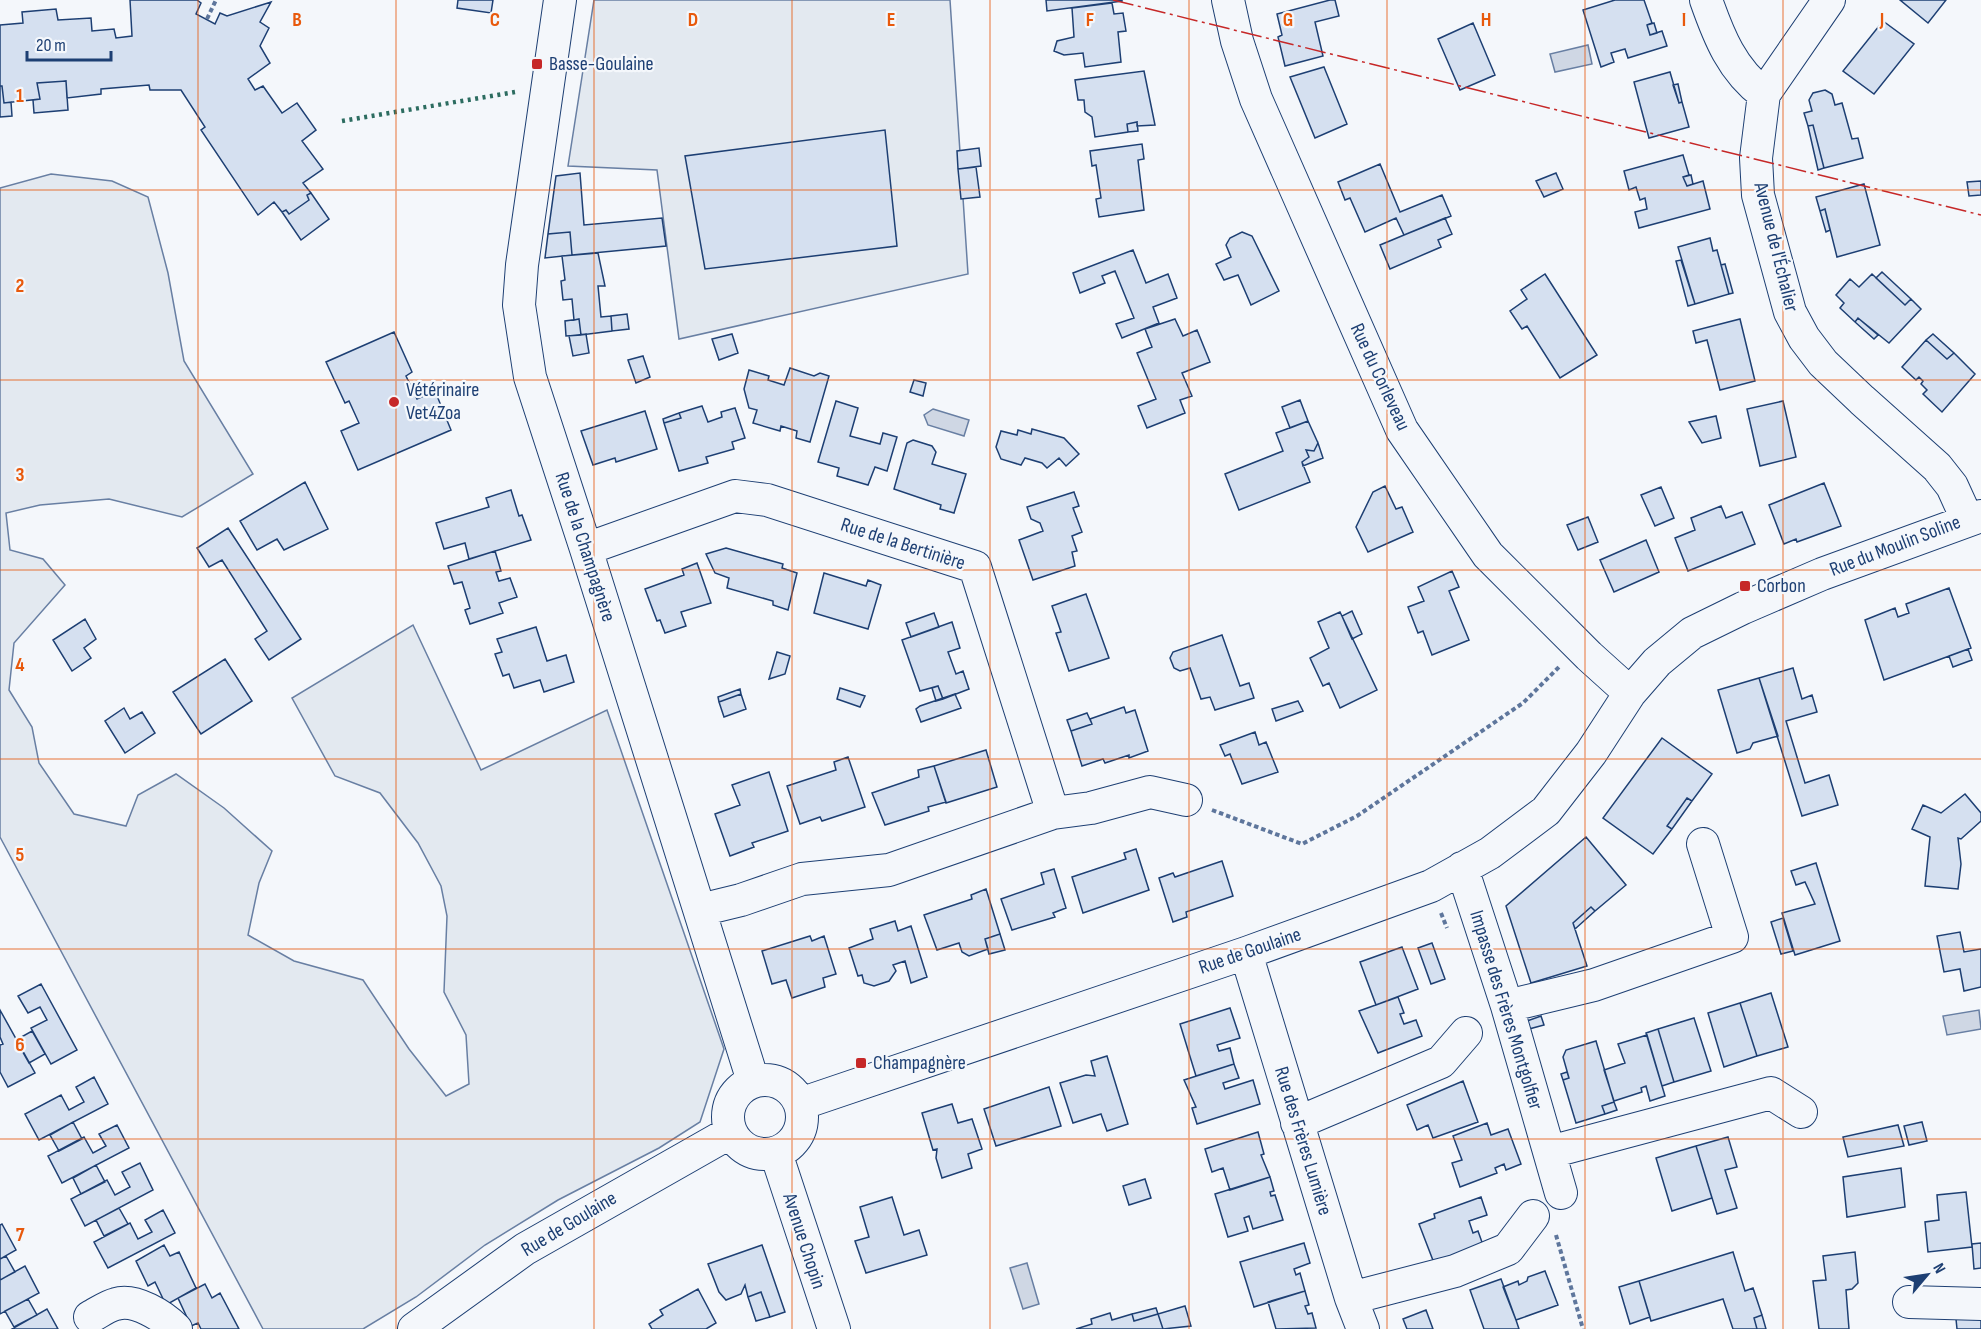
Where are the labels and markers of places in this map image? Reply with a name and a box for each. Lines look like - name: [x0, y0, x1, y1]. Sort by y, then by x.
- place label: Basse-Goulaine: [549, 52, 654, 76]
- marker: Basse-Goulaine: [530, 57, 544, 71]
- place label: Vétérinaire Vet4Zoa: [406, 378, 479, 425]
- marker: Vétérinaire Vet4Zoa: [387, 395, 401, 409]
- place label: Corbon: [1757, 574, 1806, 598]
- marker: Corbon: [1738, 579, 1752, 593]
- place label: Champagnère: [873, 1051, 966, 1075]
- marker: Champagnère: [854, 1056, 868, 1070]

